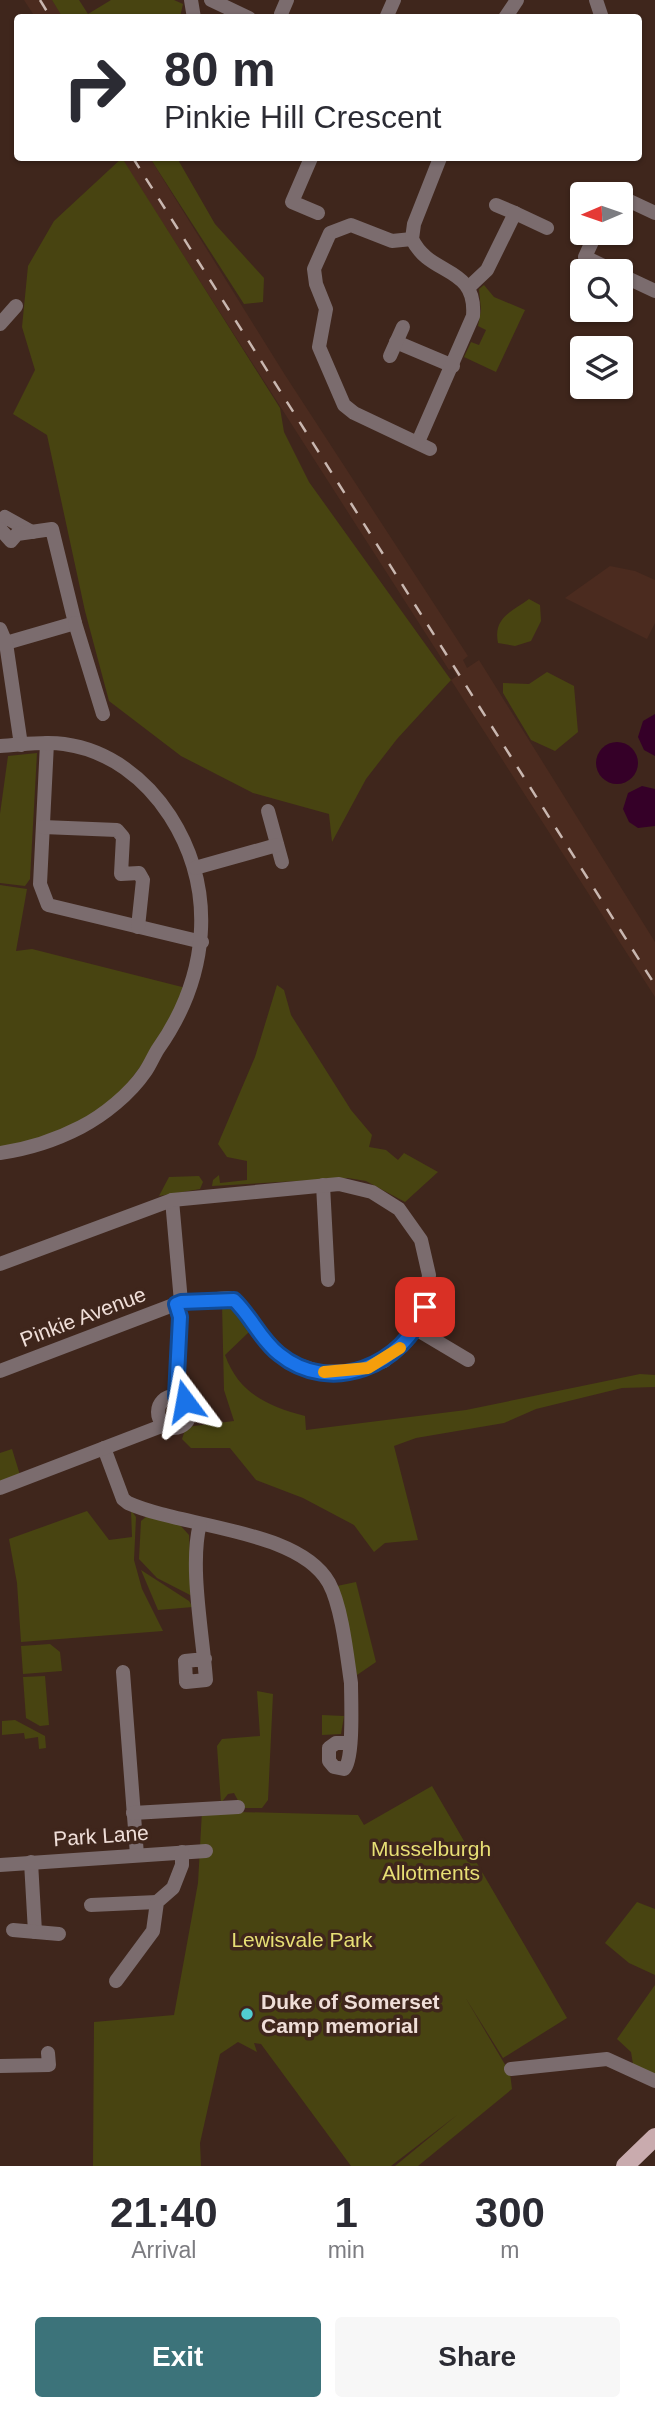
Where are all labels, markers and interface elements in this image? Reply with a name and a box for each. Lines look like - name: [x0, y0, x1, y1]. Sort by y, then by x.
- icon: right: [49, 42, 140, 133]
- text: 80 m: [164, 42, 276, 96]
- text: Pinkie Hill Crescent: [164, 99, 441, 135]
- north arrow: [570, 182, 634, 245]
- map controls: [570, 182, 633, 399]
- button: search: [570, 259, 633, 322]
- button: layers: [570, 336, 633, 399]
- pin: [395, 1277, 455, 1337]
- street label: Pinkie Avenue: [17, 1282, 149, 1351]
- icon: arrive: [406, 1288, 444, 1326]
- position arrow: [148, 1364, 222, 1438]
- street label: Park Lane: [52, 1821, 150, 1850]
- park label: Musselburgh Allotments: [371, 1837, 491, 1884]
- park label: Lewisvale Park: [231, 1928, 373, 1951]
- place label: Duke of Somerset Camp memorial: [261, 1990, 440, 2037]
- marker: Duke of Somerset Camp memorial: [239, 2006, 255, 2022]
- text: 21:40: [110, 2189, 218, 2236]
- text: 1: [334, 2189, 358, 2236]
- text: 300: [475, 2189, 545, 2236]
- text: Arrival: [131, 2237, 196, 2263]
- text: min: [328, 2237, 365, 2263]
- text: m: [500, 2237, 519, 2263]
- button: Exit: [35, 2317, 321, 2397]
- button: Share: [335, 2317, 620, 2397]

